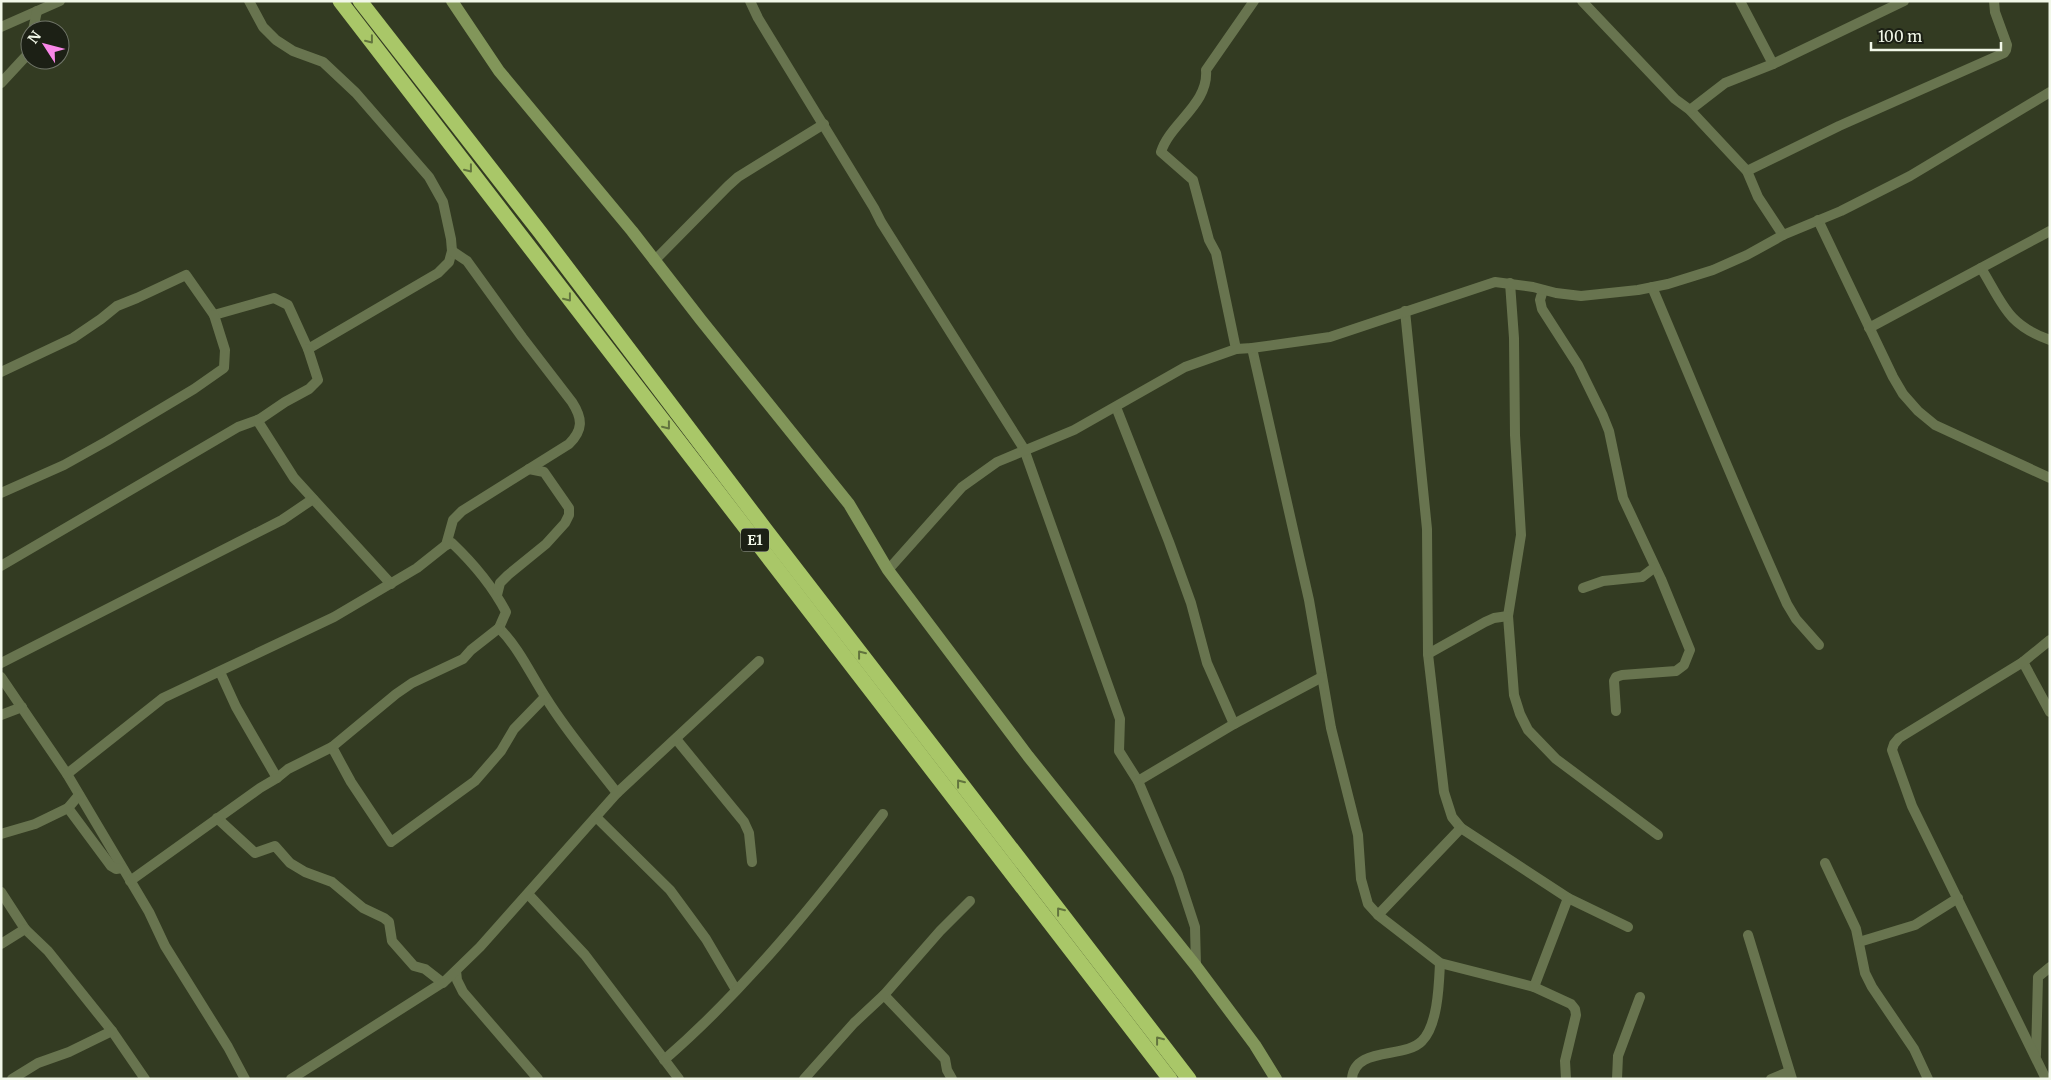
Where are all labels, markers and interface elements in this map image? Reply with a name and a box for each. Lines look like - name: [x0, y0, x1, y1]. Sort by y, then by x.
- north arrow: [20, 20, 70, 70]
- scale bar: [1871, 20, 2001, 52]
- text: 100 m: [1878, 27, 1922, 46]
- text: N: [24, 28, 45, 47]
- one-way arrow: [364, 34, 373, 44]
- one-way arrow: [463, 163, 471, 172]
- one-way arrow: [562, 292, 571, 301]
- one-way arrow: [662, 420, 670, 429]
- road number: E1: [741, 528, 769, 552]
- one-way arrow: [859, 651, 867, 660]
- one-way arrow: [958, 780, 966, 789]
- one-way arrow: [1057, 908, 1065, 917]
- one-way arrow: [1156, 1036, 1165, 1046]

